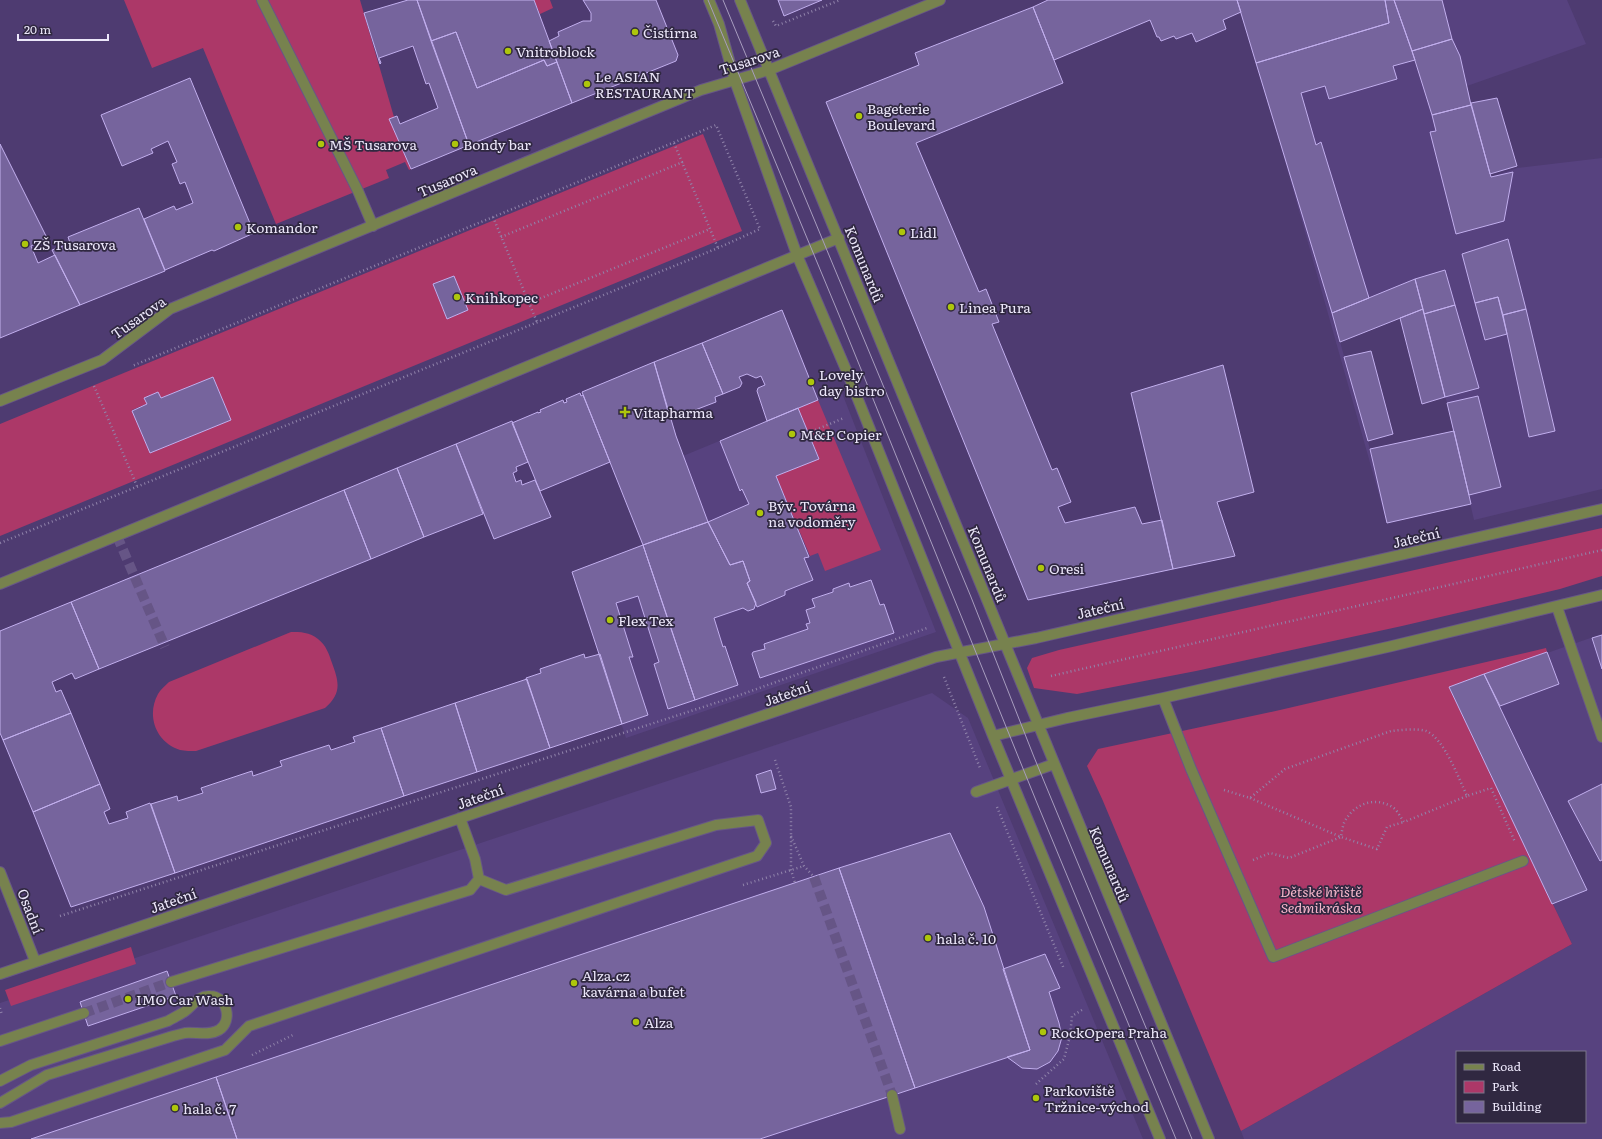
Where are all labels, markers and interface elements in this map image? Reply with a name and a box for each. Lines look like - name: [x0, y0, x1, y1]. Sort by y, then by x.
- scale bar: [18, 16, 108, 42]
- text: 20 m: [24, 20, 51, 38]
- place label: Čistírna: [643, 22, 698, 42]
- marker: Čistírna: [630, 27, 640, 37]
- place label: Vnitroblock: [516, 41, 595, 61]
- street label: Tusarova: [716, 41, 782, 79]
- marker: Vnitroblock: [503, 46, 513, 56]
- place label: Le ASIAN RESTAURANT: [595, 66, 694, 102]
- marker: Le ASIAN RESTAURANT: [582, 79, 592, 89]
- place label: Bageterie Boulevard: [867, 98, 936, 134]
- marker: Bageterie Boulevard: [854, 111, 864, 121]
- place label: MŠ Tusarova: [329, 134, 417, 154]
- place label: Bondy bar: [463, 134, 531, 154]
- marker: MŠ Tusarova: [316, 139, 326, 149]
- marker: Bondy bar: [450, 139, 460, 149]
- street label: Tusarova: [414, 158, 480, 201]
- place label: Komandor: [246, 217, 318, 237]
- marker: Komandor: [233, 222, 243, 232]
- place label: Lidl: [910, 222, 937, 242]
- street label: Komunardů: [841, 223, 889, 305]
- marker: Lidl: [897, 227, 907, 237]
- place label: ZŠ Tusarova: [33, 234, 116, 254]
- marker: ZŠ Tusarova: [20, 239, 30, 249]
- place label: Knihkopec: [465, 287, 538, 307]
- street label: Tusarova: [107, 291, 170, 343]
- marker: Knihkopec: [452, 292, 462, 302]
- place label: Linea Pura: [959, 297, 1031, 317]
- marker: Linea Pura: [946, 302, 956, 312]
- place label: Lovely day bistro: [819, 364, 885, 400]
- marker: Lovely day bistro: [806, 377, 816, 387]
- place label: Vitapharma: [633, 402, 714, 422]
- marker: Vitapharma: [620, 407, 630, 417]
- place label: M&P Copier: [800, 424, 882, 444]
- marker: M&P Copier: [787, 429, 797, 439]
- place label: Býv. Továrna na vodoměry: [768, 495, 856, 531]
- marker: Býv. Továrna na vodoměry: [755, 508, 765, 518]
- street label: Jateční: [1390, 522, 1442, 552]
- street label: Komunardů: [964, 523, 1012, 605]
- place label: Oresi: [1049, 558, 1085, 578]
- marker: Oresi: [1036, 563, 1046, 573]
- street label: Jateční: [1074, 593, 1126, 623]
- place label: Flex Tex: [618, 610, 673, 630]
- marker: Flex Tex: [605, 615, 615, 625]
- street label: Jateční: [761, 676, 813, 710]
- street label: Jateční: [454, 779, 506, 813]
- street label: Komunardů: [1085, 823, 1135, 905]
- park label: Dětské hřiště Sedmikráska: [1280, 881, 1362, 917]
- street label: Jateční: [147, 883, 199, 917]
- street label: Osadní: [13, 886, 49, 937]
- place label: hala č. 10: [936, 928, 996, 948]
- marker: hala č. 10: [923, 933, 933, 943]
- place label: Alza.cz kavárna a bufet: [582, 965, 685, 1001]
- marker: Alza.cz kavárna a bufet: [569, 978, 579, 988]
- place label: IMO Car Wash: [136, 989, 233, 1009]
- marker: IMO Car Wash: [123, 994, 133, 1004]
- place label: Alza: [644, 1012, 674, 1032]
- marker: Alza: [631, 1017, 641, 1027]
- place label: RockOpera Praha: [1051, 1022, 1168, 1042]
- marker: RockOpera Praha: [1038, 1027, 1048, 1037]
- legend: [1456, 1051, 1586, 1123]
- text: Road: [1492, 1057, 1522, 1075]
- text: Park: [1492, 1077, 1519, 1095]
- place label: Parkoviště Tržnice-východ: [1044, 1080, 1149, 1116]
- marker: Parkoviště Tržnice-východ: [1031, 1093, 1041, 1103]
- text: Building: [1492, 1097, 1542, 1115]
- place label: hala č. 7: [183, 1098, 236, 1118]
- marker: hala č. 7: [170, 1103, 180, 1113]

